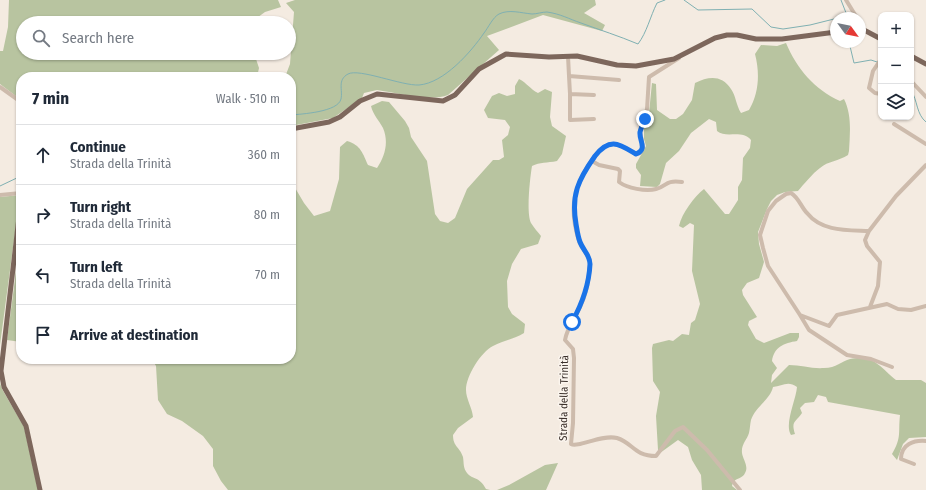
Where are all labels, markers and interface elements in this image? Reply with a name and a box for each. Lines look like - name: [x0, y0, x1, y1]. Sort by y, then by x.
- north arrow: [830, 12, 866, 48]
- map controls: [878, 12, 914, 120]
- button: +: [878, 12, 914, 48]
- search box: [16, 16, 296, 60]
- icon: search: [30, 27, 52, 49]
- text: Search here: [62, 29, 134, 47]
- button: −: [878, 48, 914, 84]
- button: layers: [878, 84, 914, 120]
- text: 7 min: [32, 88, 69, 109]
- text: Walk · 510 m: [216, 91, 280, 106]
- route end: [636, 110, 654, 128]
- text: Continue: [70, 138, 126, 156]
- icon: ahead: [32, 144, 54, 166]
- text: 360 m: [248, 147, 280, 162]
- text: Strada della Trinità: [70, 156, 171, 171]
- text: Turn right: [70, 198, 131, 216]
- icon: right: [32, 204, 54, 226]
- text: 80 m: [254, 207, 280, 222]
- text: Strada della Trinità: [70, 216, 171, 231]
- text: Turn left: [70, 258, 123, 276]
- icon: left: [32, 264, 54, 286]
- text: 70 m: [255, 267, 280, 282]
- text: Strada della Trinità: [70, 276, 171, 291]
- route start: [563, 313, 581, 331]
- icon: arrive: [32, 324, 54, 346]
- text: Arrive at destination: [70, 326, 198, 344]
- street label: Strada della Trinità: [557, 355, 571, 441]

